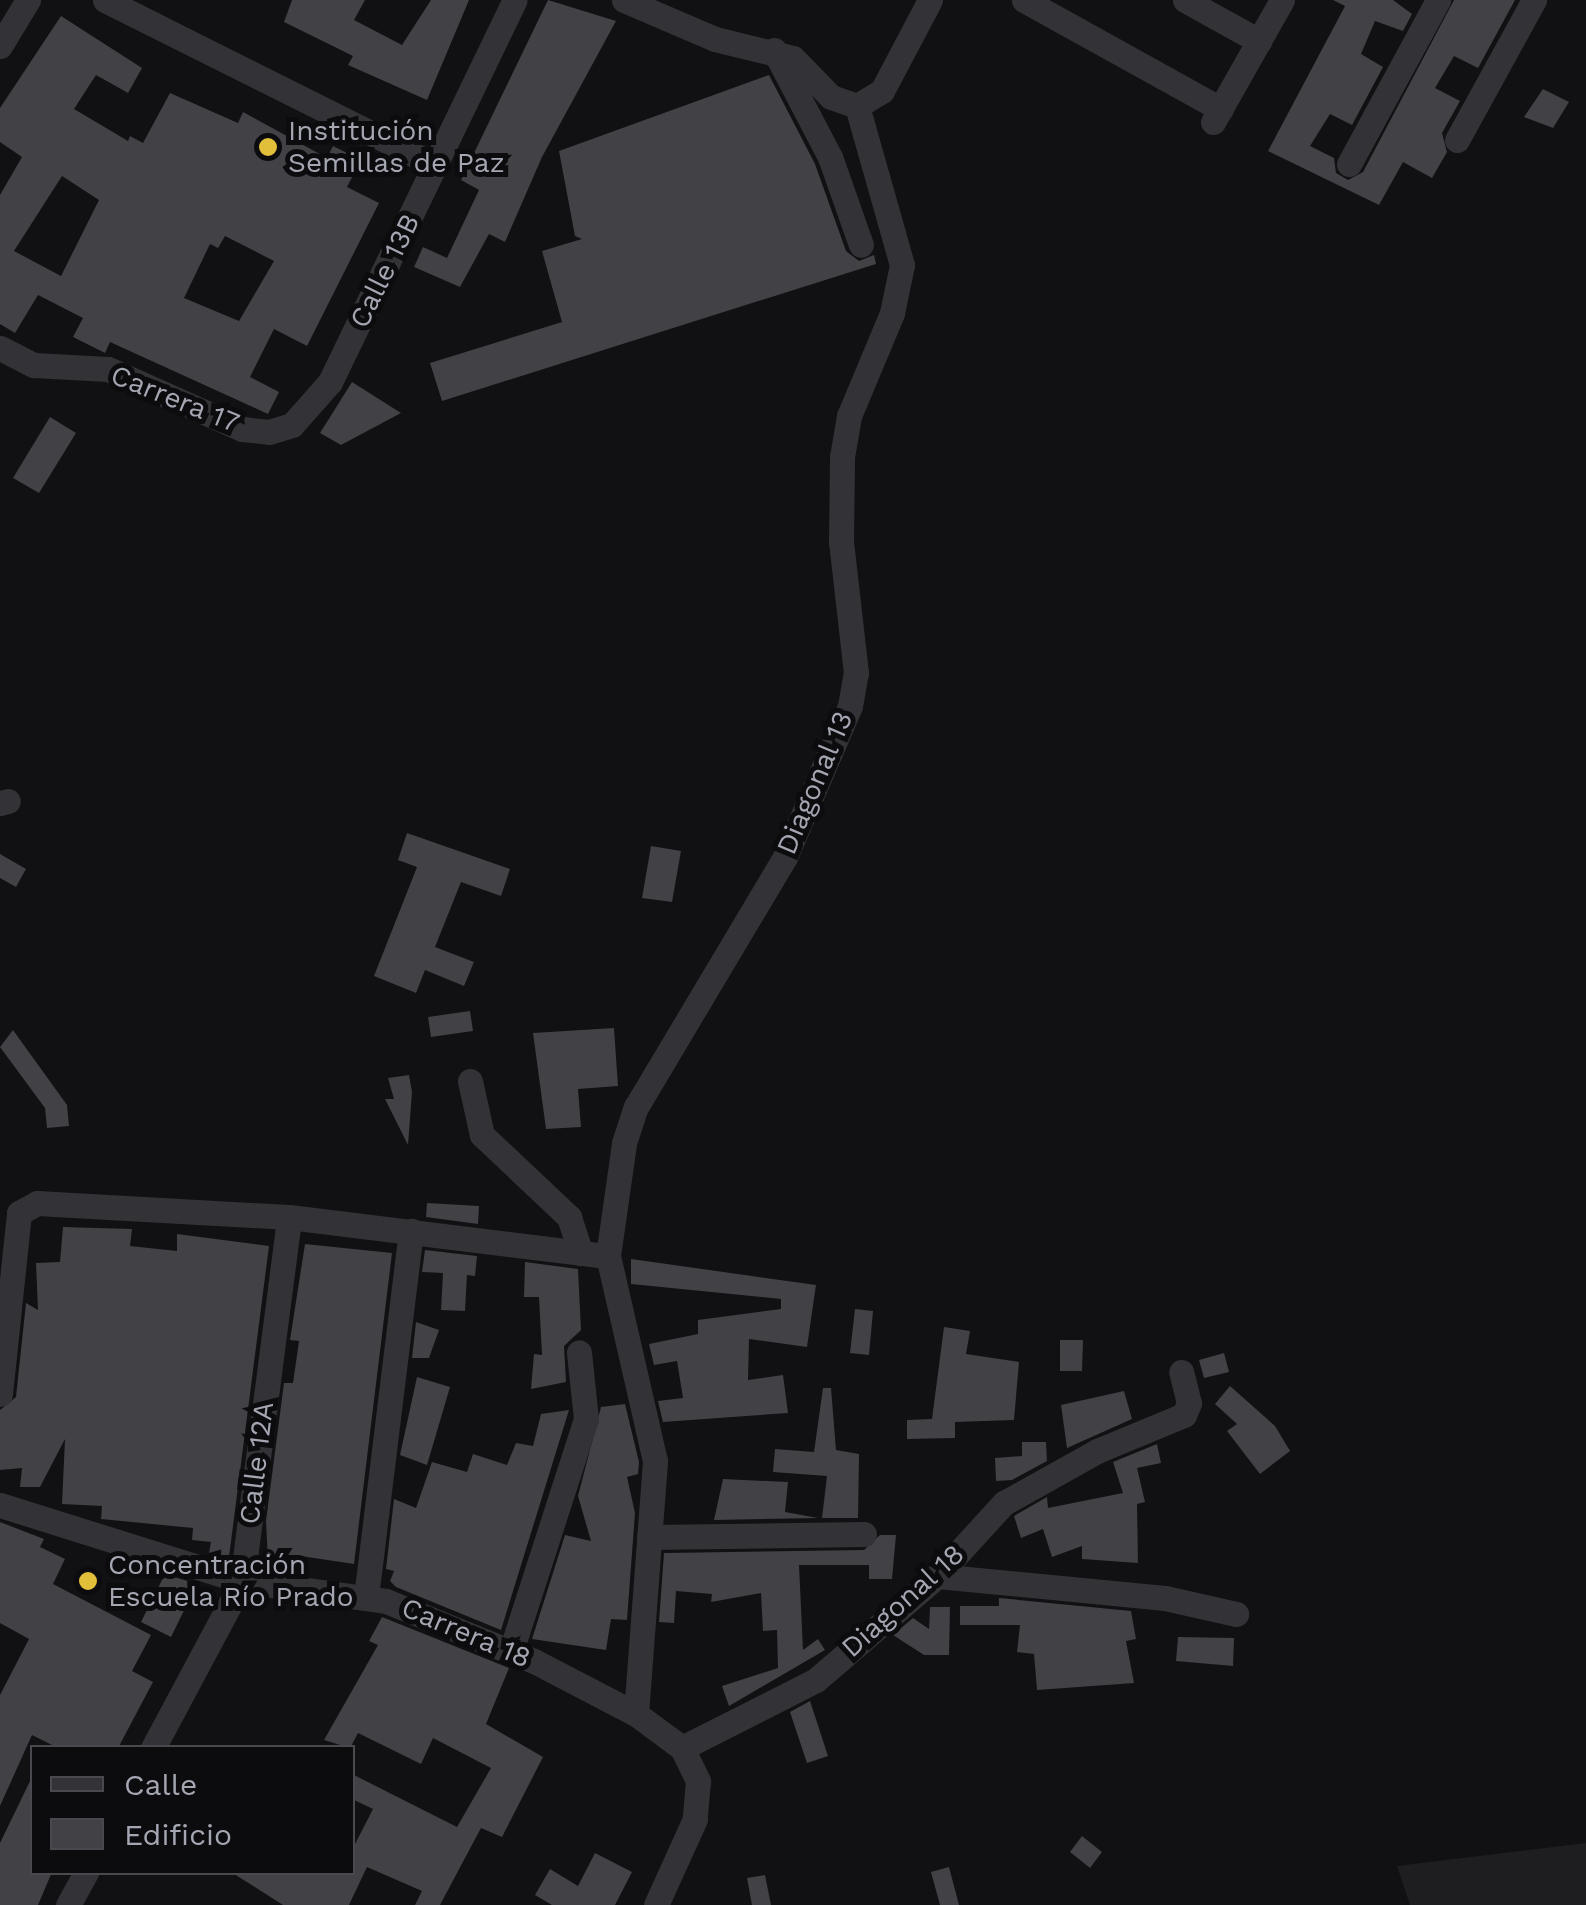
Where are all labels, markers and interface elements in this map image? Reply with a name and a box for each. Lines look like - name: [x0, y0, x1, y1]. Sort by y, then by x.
- place label: Institución Semillas de Paz: [288, 114, 505, 180]
- marker: Institución Semillas de Paz: [257, 136, 279, 158]
- street label: Calle 13B: [343, 208, 427, 334]
- street label: Carrera 17: [105, 358, 245, 440]
- street label: Diagonal 13: [770, 706, 860, 860]
- street label: Calle 12A: [233, 1400, 281, 1526]
- street label: Diagonal 18: [834, 1537, 972, 1665]
- place label: Concentración Escuela Río Prado: [108, 1548, 354, 1614]
- marker: Concentración Escuela Río Prado: [77, 1570, 99, 1592]
- street label: Carrera 18: [396, 1591, 536, 1675]
- legend: [30, 1745, 355, 1875]
- text: Calle: [124, 1767, 197, 1802]
- text: Edificio: [124, 1817, 232, 1852]

